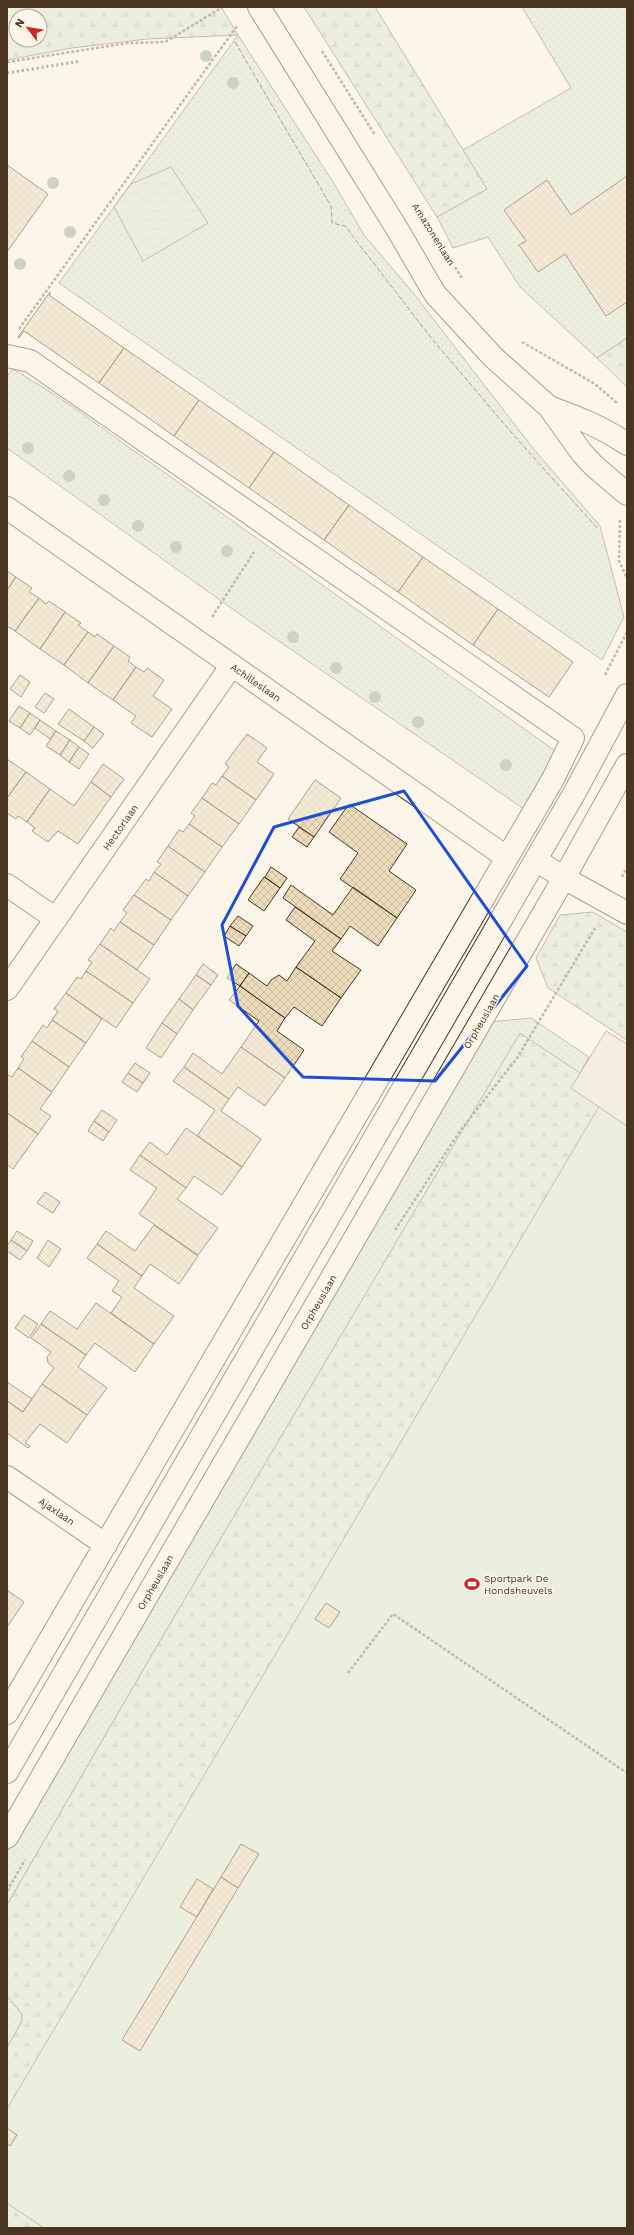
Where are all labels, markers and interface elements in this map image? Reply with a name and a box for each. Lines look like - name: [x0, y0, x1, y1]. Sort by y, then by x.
- north arrow: [8, 8, 48, 48]
- text: N: [12, 16, 28, 30]
- street label: Amazonenlaan: [410, 201, 457, 268]
- street label: Achilleslaan: [229, 661, 283, 704]
- street label: Hectorlaan: [101, 802, 140, 852]
- street label: Orpheuslaan: [461, 992, 502, 1051]
- street label: Orpheuslaan: [298, 1273, 339, 1332]
- street label: Ajaxlaan: [37, 1495, 77, 1527]
- street label: Orpheuslaan: [135, 1553, 176, 1612]
- place label: Sportpark De Hondsheuvels: [484, 1573, 552, 1596]
- sports icon: Sportpark De Hondsheuvels: [463, 1575, 481, 1593]

